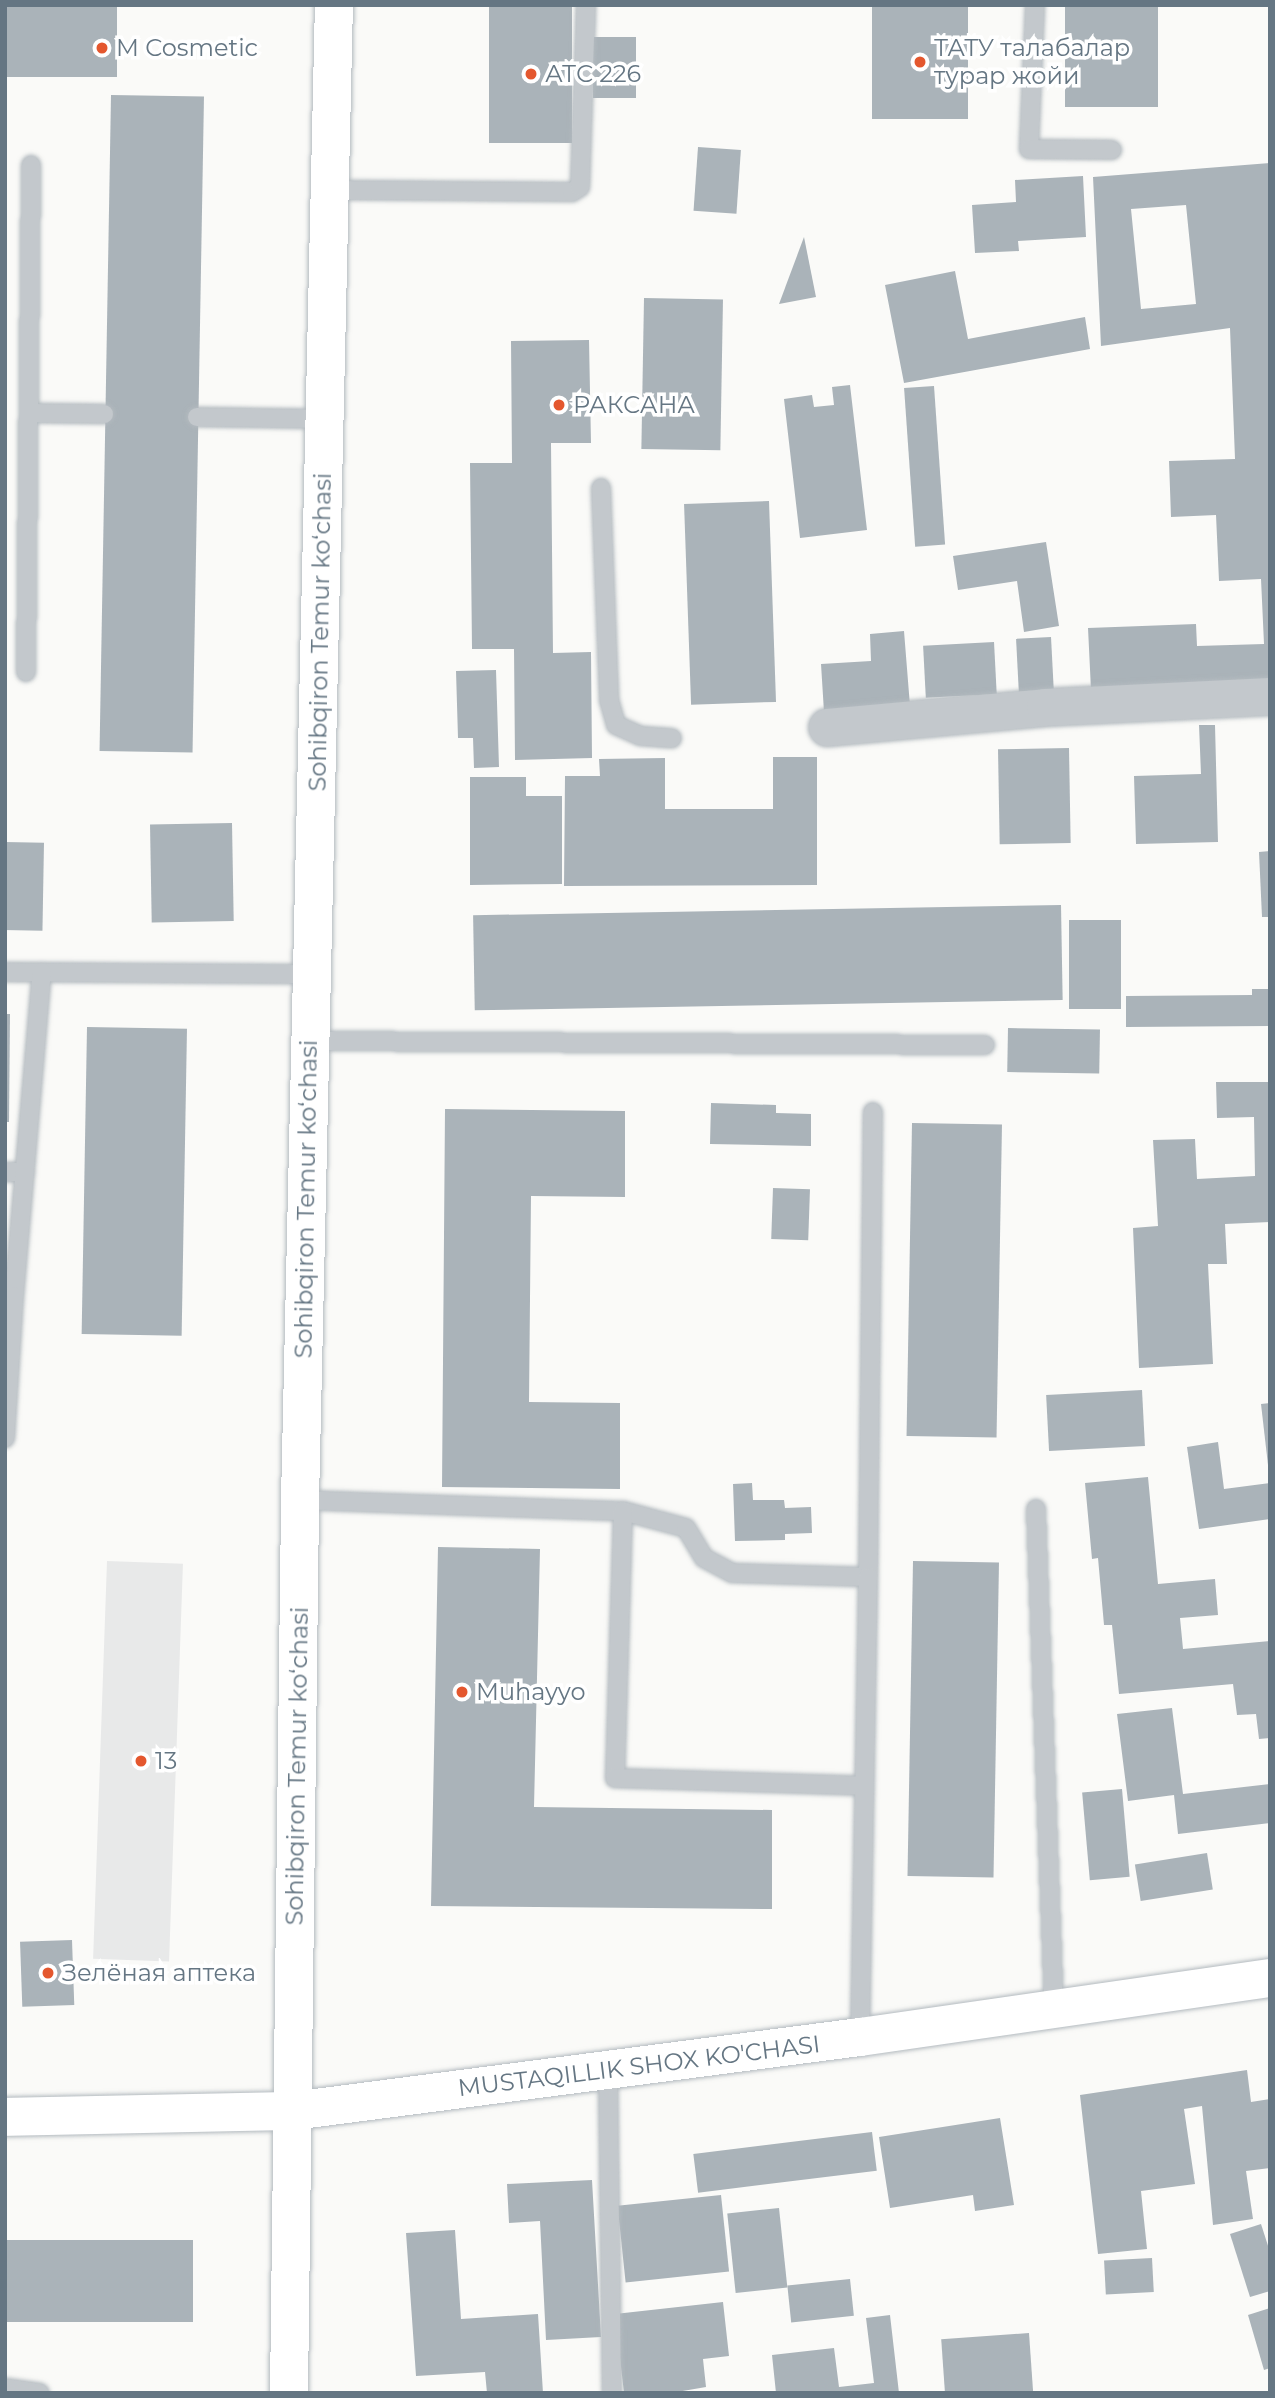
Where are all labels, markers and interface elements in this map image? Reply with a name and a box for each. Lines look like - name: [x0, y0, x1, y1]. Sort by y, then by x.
- place label: M Cosmetic: [116, 34, 258, 62]
- place label: ТАТУ талабалар турар жойи: [934, 34, 1130, 90]
- marker: M Cosmetic: [94, 40, 110, 56]
- marker: ТАТУ талабалар турар жойи: [912, 54, 928, 70]
- place label: АТС 226: [545, 60, 641, 88]
- marker: АТС 226: [523, 66, 539, 82]
- place label: РАКСАНА: [573, 391, 695, 419]
- marker: РАКСАНА: [551, 397, 567, 413]
- street label: Sohibqiron Temur koʻchasi: [303, 472, 337, 792]
- street label: Sohibqiron Temur koʻchasi: [289, 1039, 323, 1359]
- street label: Sohibqiron Temur koʻchasi: [280, 1606, 314, 1926]
- place label: Muhayyo: [476, 1678, 586, 1706]
- marker: Muhayyo: [454, 1684, 470, 1700]
- place label: 13: [155, 1747, 177, 1775]
- marker: 13: [133, 1753, 149, 1769]
- place label: Зелёная аптека: [62, 1959, 256, 1987]
- marker: Зелёная аптека: [40, 1965, 56, 1981]
- street label: MUSTAQILLIK SHOX KO'CHASI: [456, 2029, 822, 2103]

